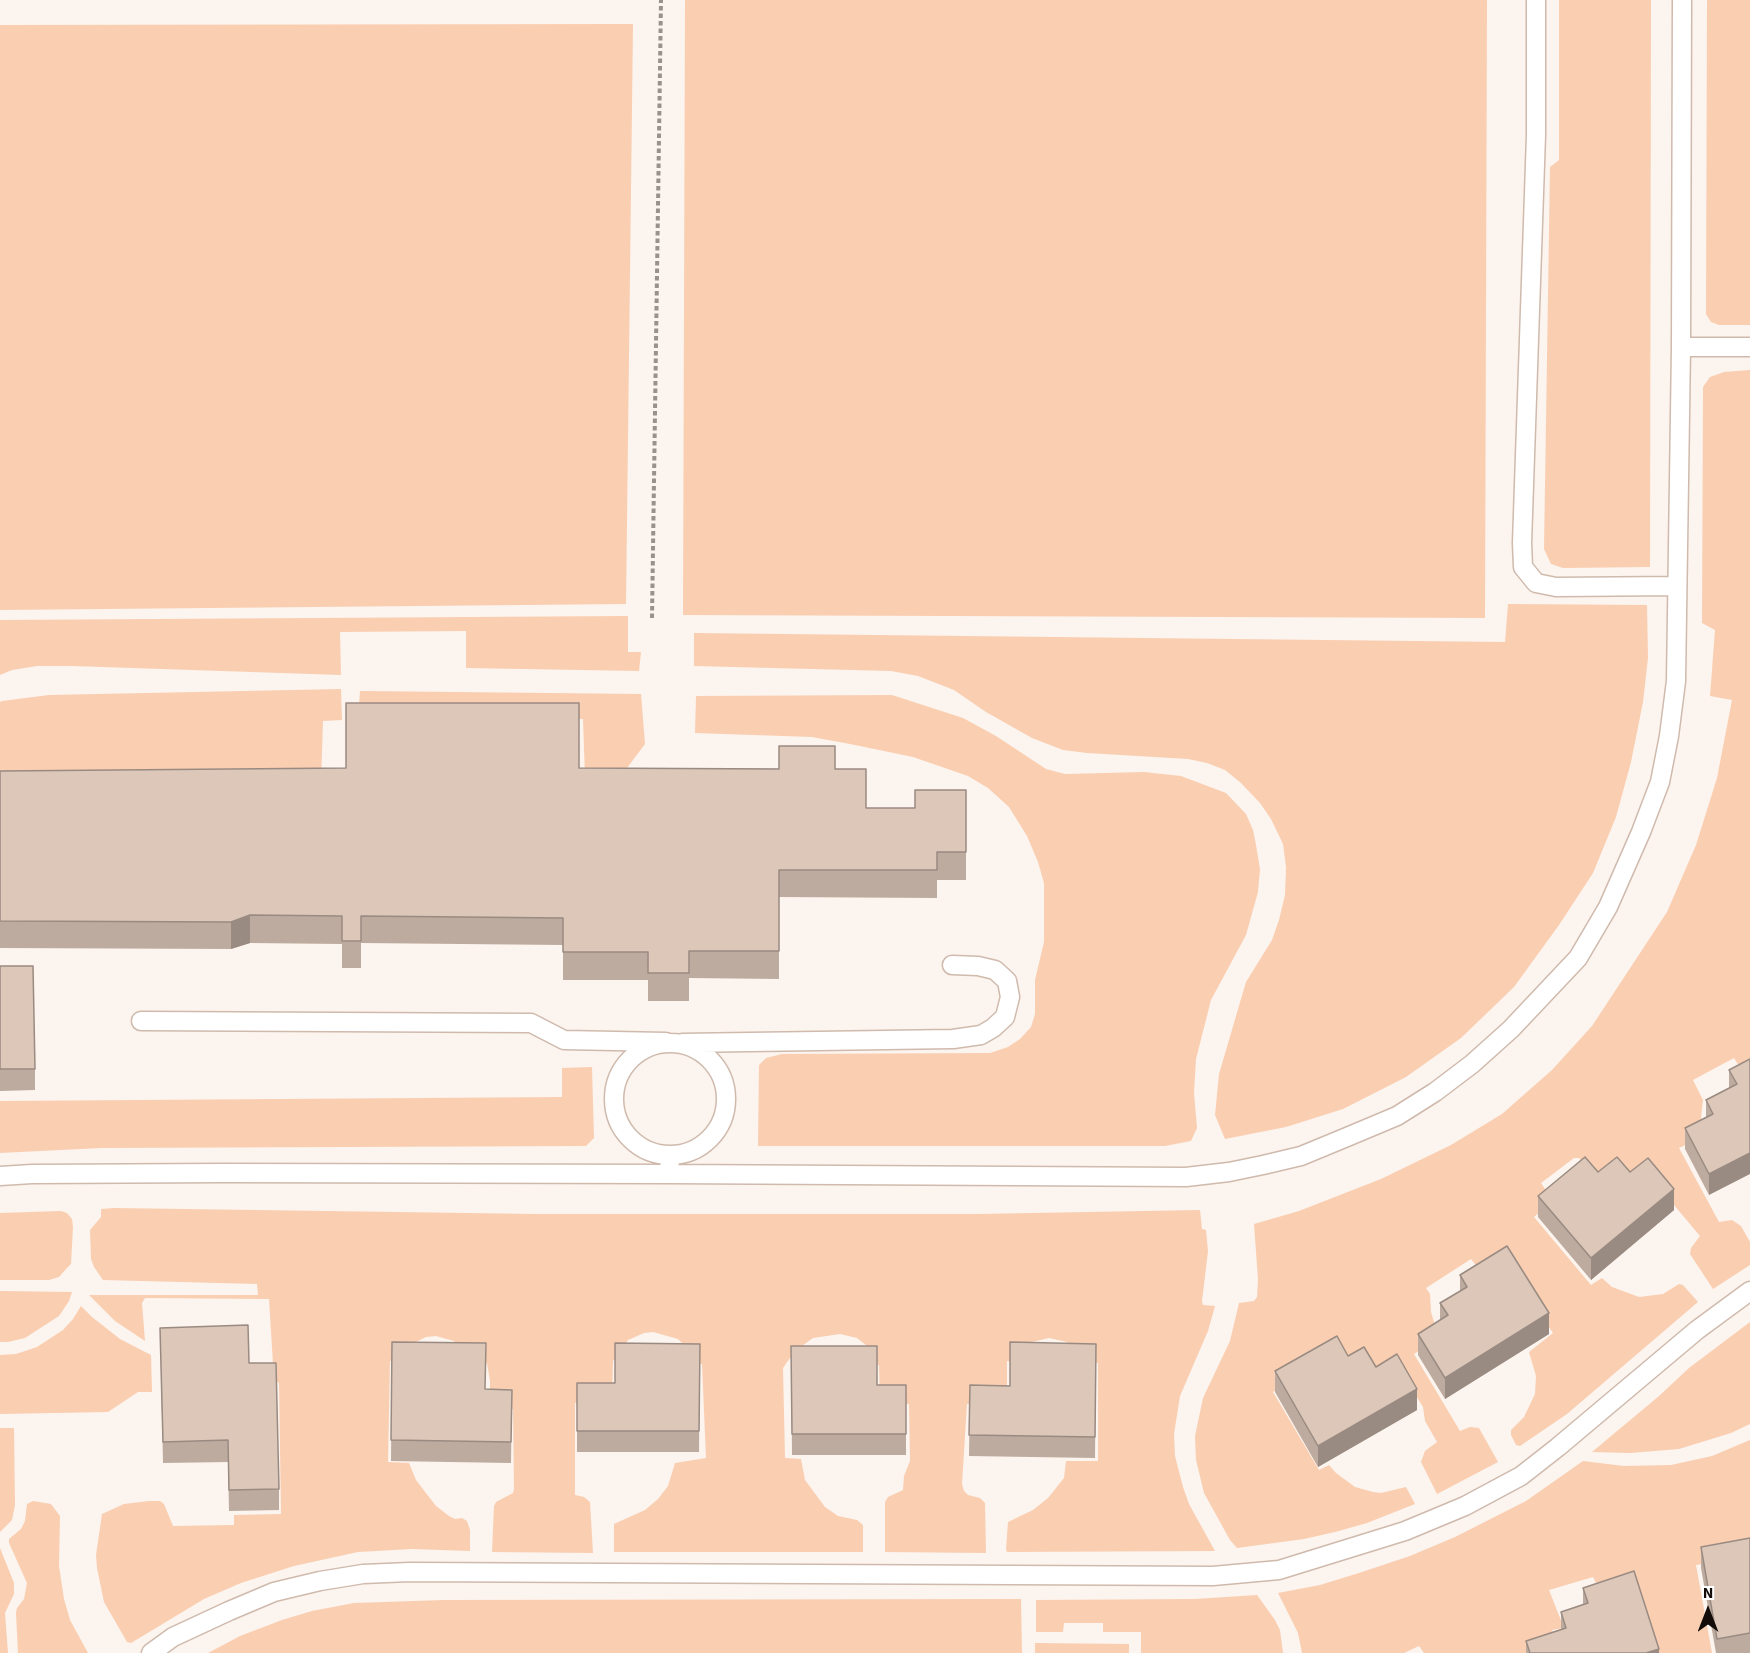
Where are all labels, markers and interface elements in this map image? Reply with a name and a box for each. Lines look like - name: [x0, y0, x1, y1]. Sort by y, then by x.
- north arrow: [1678, 1581, 1738, 1641]
- text: N: [1703, 1582, 1713, 1604]

